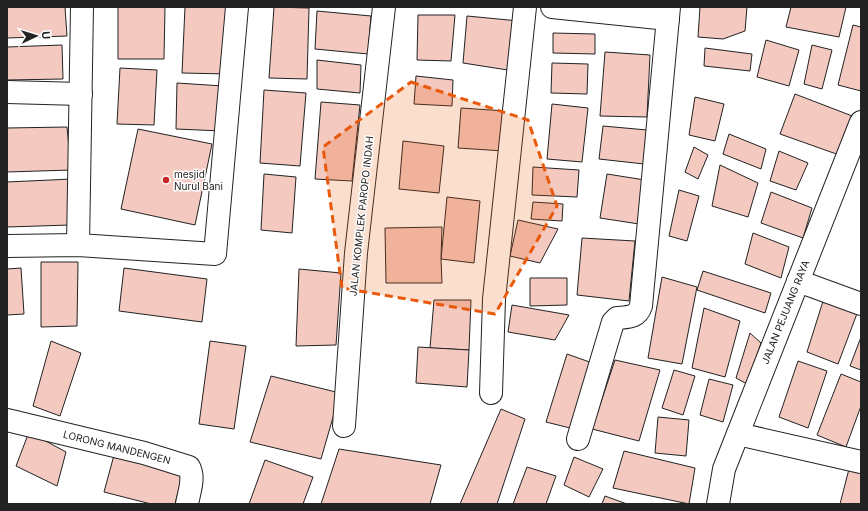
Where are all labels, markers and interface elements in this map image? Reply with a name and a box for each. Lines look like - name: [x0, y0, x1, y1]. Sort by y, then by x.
- north arrow: [16, 16, 56, 56]
- text: U: [39, 31, 53, 40]
- street label: JALAN KOMPLEK PAROPO INDAH: [347, 135, 375, 297]
- place label: mesjid Nurul Bani: [174, 168, 223, 192]
- marker: mesjid Nurul Bani: [161, 175, 171, 185]
- street label: JALAN PEJUANG RAYA: [759, 258, 811, 366]
- street label: LORONG MANDENGEN: [62, 428, 172, 466]

